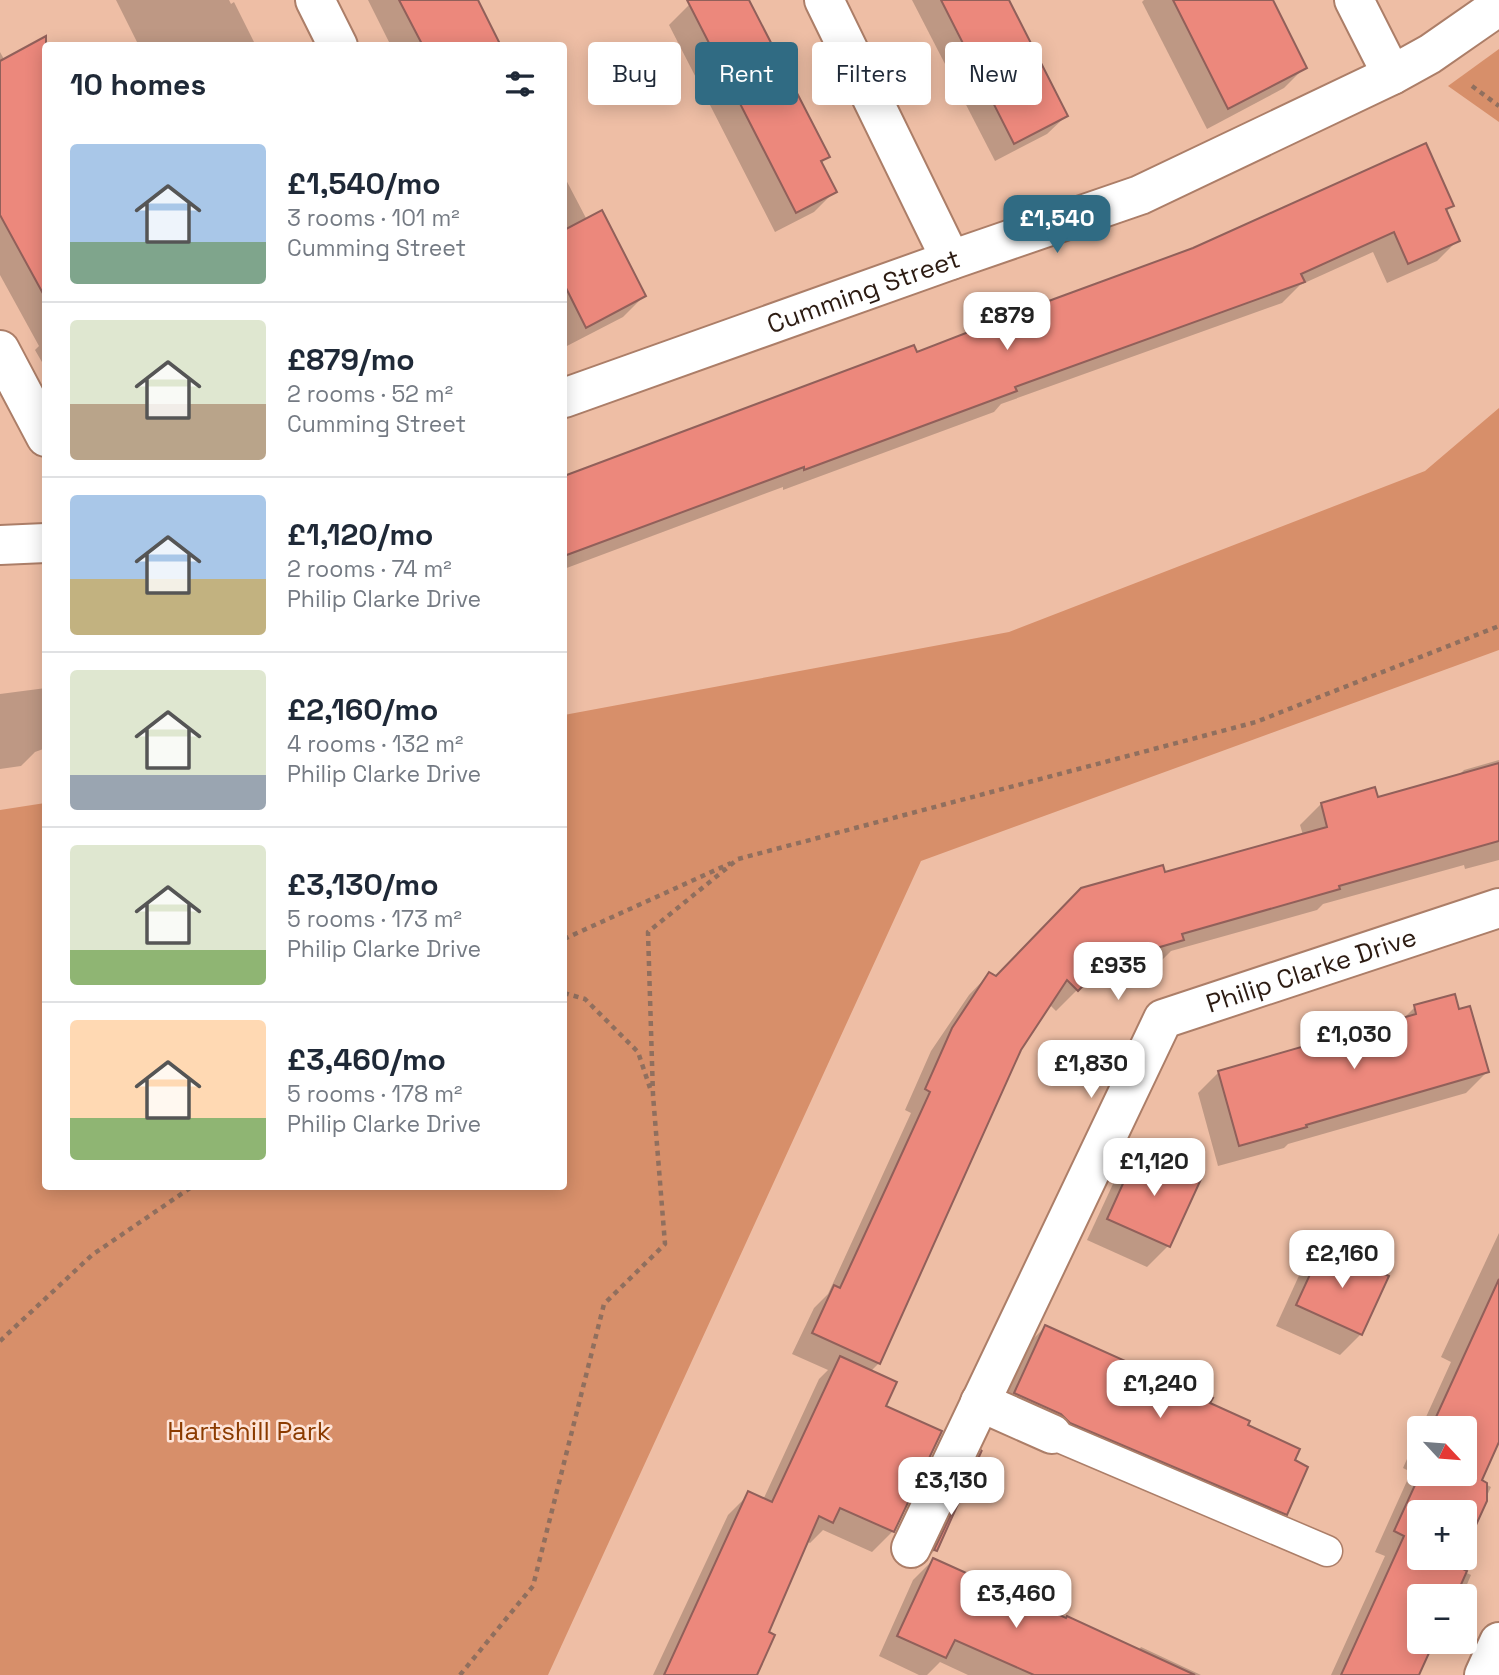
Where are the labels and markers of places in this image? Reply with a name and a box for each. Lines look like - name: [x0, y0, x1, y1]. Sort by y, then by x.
- pin: £1,540: [1000, 196, 1114, 255]
- pin: £879: [966, 292, 1048, 352]
- pin: £935: [1077, 942, 1159, 1002]
- pin: £1,030: [1297, 1012, 1411, 1071]
- pin: £1,830: [1034, 1040, 1148, 1100]
- pin: £1,120: [1097, 1138, 1211, 1198]
- pin: £2,160: [1285, 1230, 1399, 1290]
- pin: £1,240: [1103, 1360, 1217, 1420]
- pin: £3,130: [894, 1458, 1008, 1517]
- pin: £3,460: [959, 1570, 1073, 1630]

